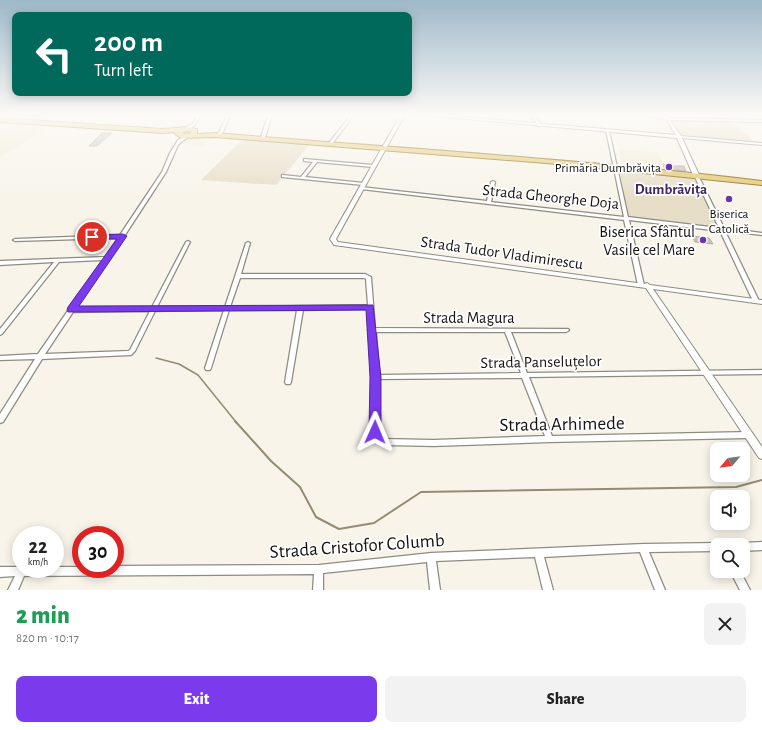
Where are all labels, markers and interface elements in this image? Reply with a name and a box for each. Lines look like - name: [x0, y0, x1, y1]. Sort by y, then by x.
- icon: left: [28, 28, 80, 80]
- text: 200 m: [94, 29, 163, 57]
- text: Turn left: [94, 62, 153, 80]
- place label: Primăria Dumbrăvița: [555, 162, 661, 176]
- marker: Primăria Dumbrăvița: [664, 162, 674, 172]
- street label: Strada Gheorghe Doja: [482, 182, 620, 213]
- district label: Dumbrăvița: [635, 182, 707, 198]
- marker: Biserica Catolică: [724, 194, 734, 204]
- place label: Biserica Catolică: [709, 208, 749, 236]
- pin: [75, 220, 109, 254]
- place label: Biserica Sfântul Vasile cel Mare: [599, 224, 695, 258]
- icon: arrive: [81, 226, 103, 248]
- street label: Strada Tudor Vladimirescu: [420, 234, 584, 272]
- marker: Biserica Sfântul Vasile cel Mare: [698, 235, 708, 245]
- street label: Strada Magura: [423, 310, 515, 326]
- street label: Strada Panseluțelor: [480, 353, 603, 373]
- position arrow: [354, 411, 396, 453]
- street label: Strada Arhimede: [499, 414, 625, 435]
- north arrow: [710, 442, 750, 482]
- map controls: [710, 442, 750, 578]
- button: sound: [710, 490, 750, 530]
- speed limit sign: 30: [72, 526, 124, 578]
- street label: Strada Cristofor Columb: [269, 531, 445, 562]
- text: 22: [29, 537, 47, 557]
- button: search: [710, 538, 750, 578]
- text: km/h: [28, 557, 48, 567]
- button: close: [704, 603, 746, 645]
- text: 2 min: [16, 604, 70, 628]
- text: 820 m · 10:17: [16, 632, 79, 645]
- button: Exit: [16, 676, 377, 722]
- button: Share: [385, 676, 746, 722]

